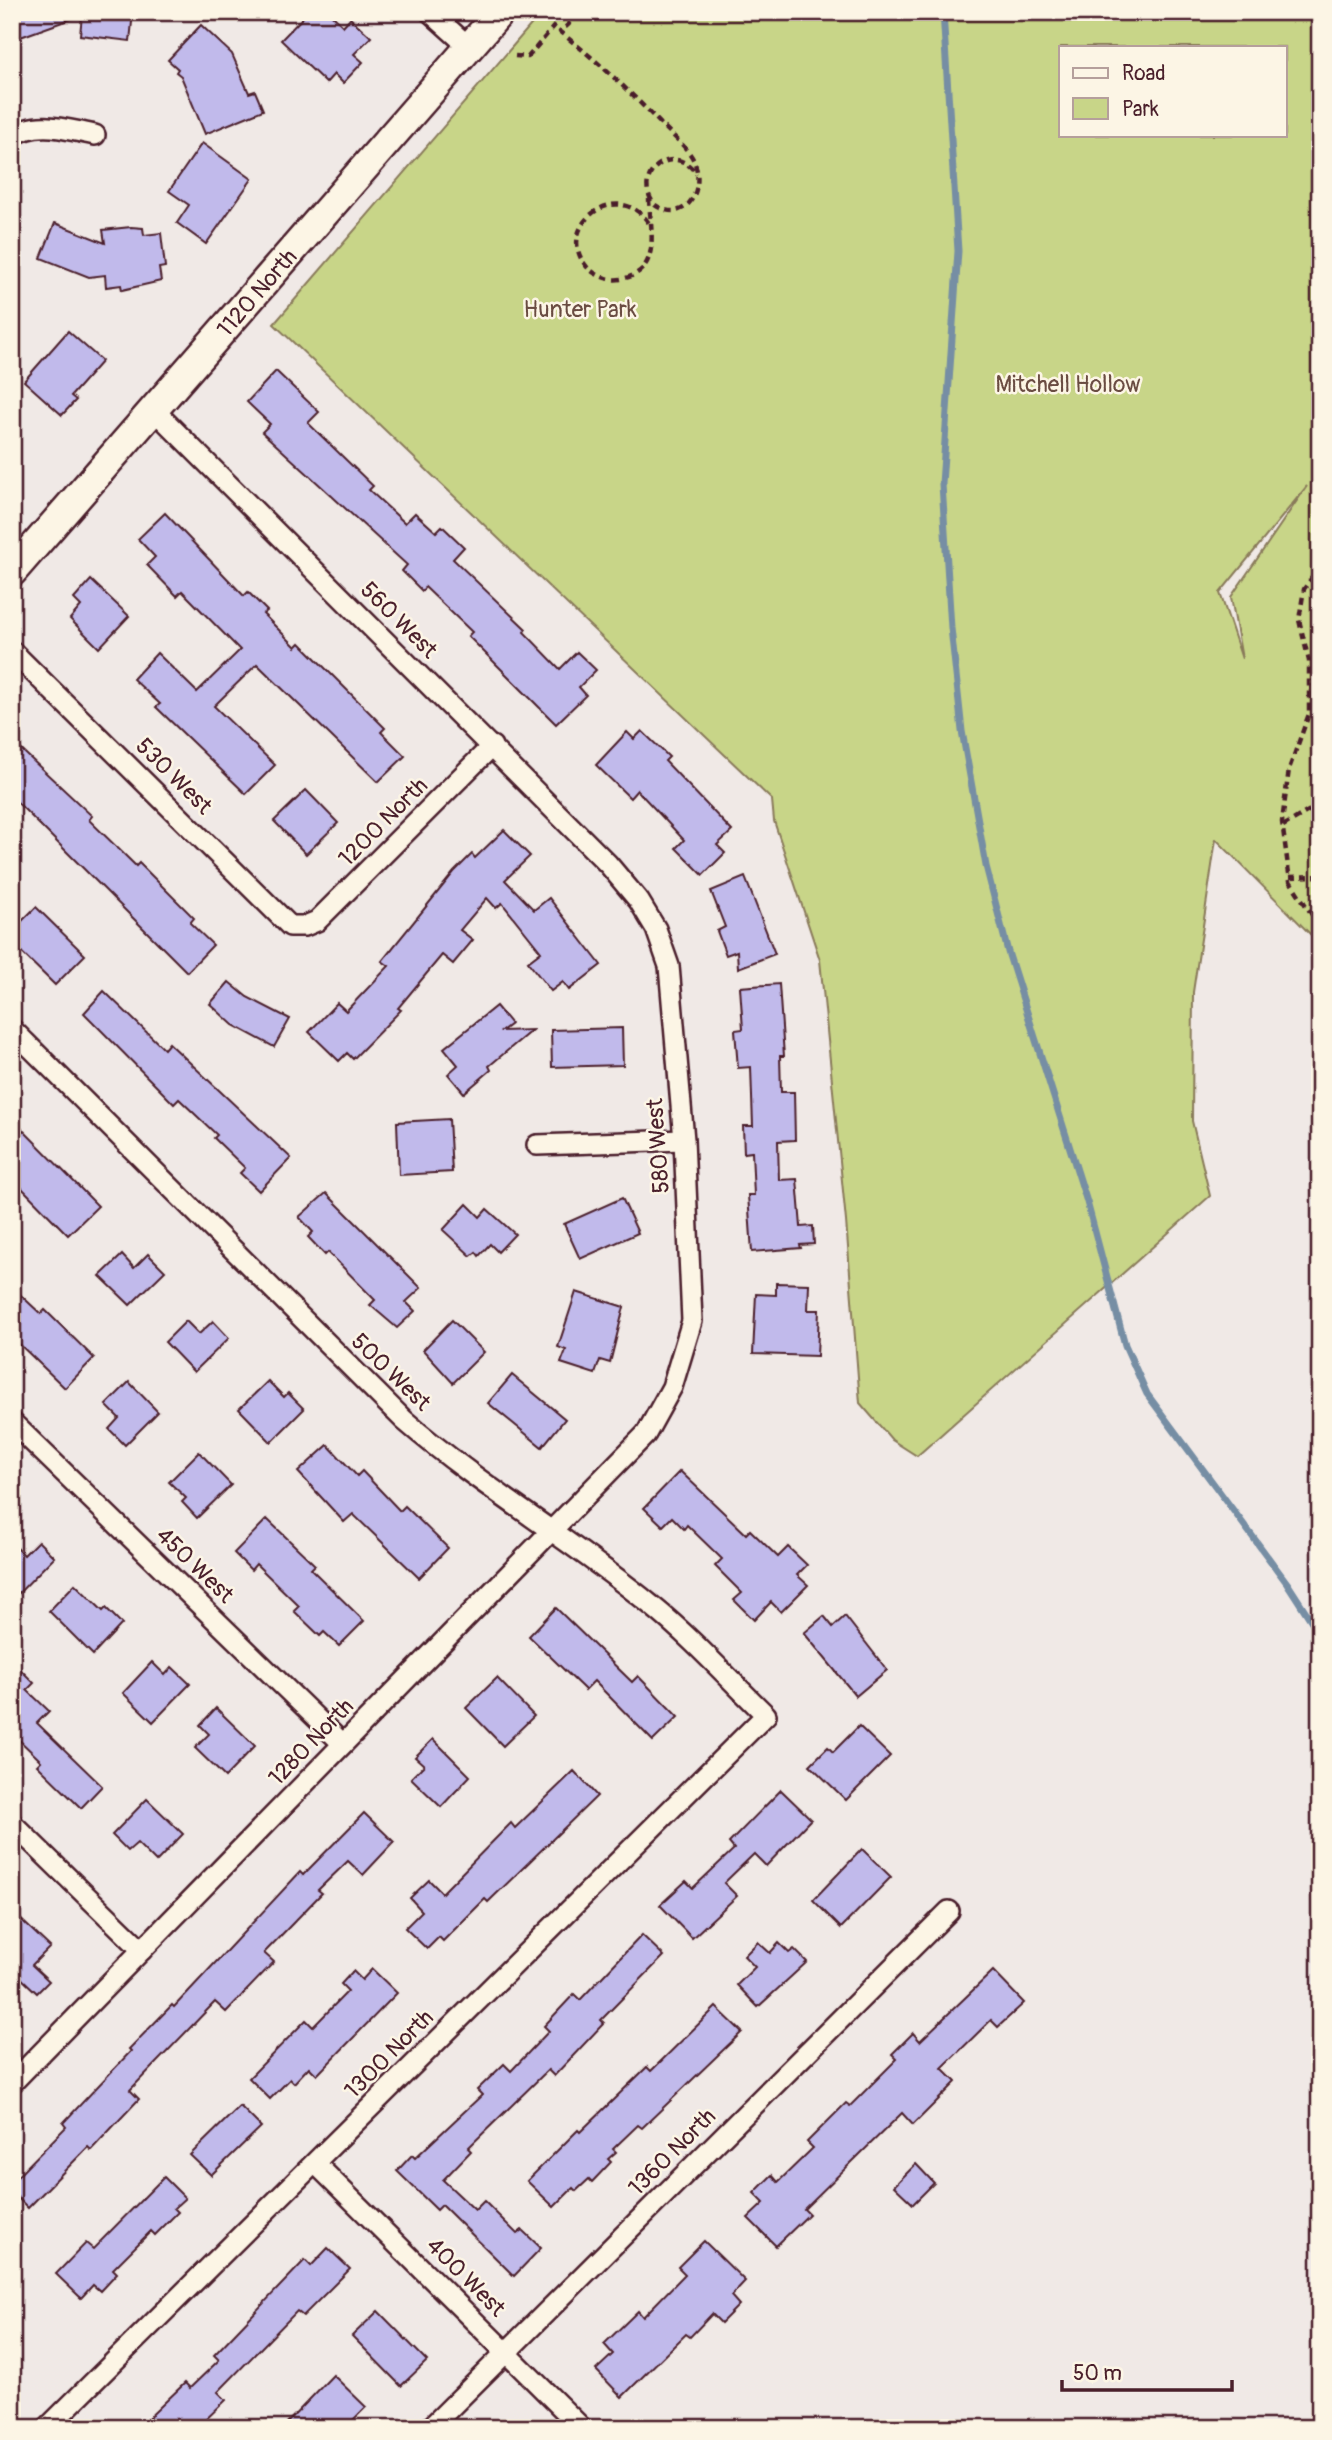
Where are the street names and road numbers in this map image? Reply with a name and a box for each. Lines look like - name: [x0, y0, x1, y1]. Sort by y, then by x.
- street label: 1120 North: [211, 243, 303, 343]
- street label: 560 West: [354, 575, 444, 665]
- street label: 530 West: [130, 732, 219, 821]
- street label: 1200 North: [332, 771, 434, 873]
- street label: 580 West: [640, 1097, 676, 1195]
- street label: 500 West: [345, 1327, 437, 1417]
- street label: 450 West: [150, 1521, 240, 1610]
- street label: 1280 North: [262, 1692, 360, 1792]
- street label: 1300 North: [338, 2003, 440, 2105]
- street label: 1360 North: [622, 2102, 722, 2202]
- street label: 400 West: [420, 2231, 512, 2323]

